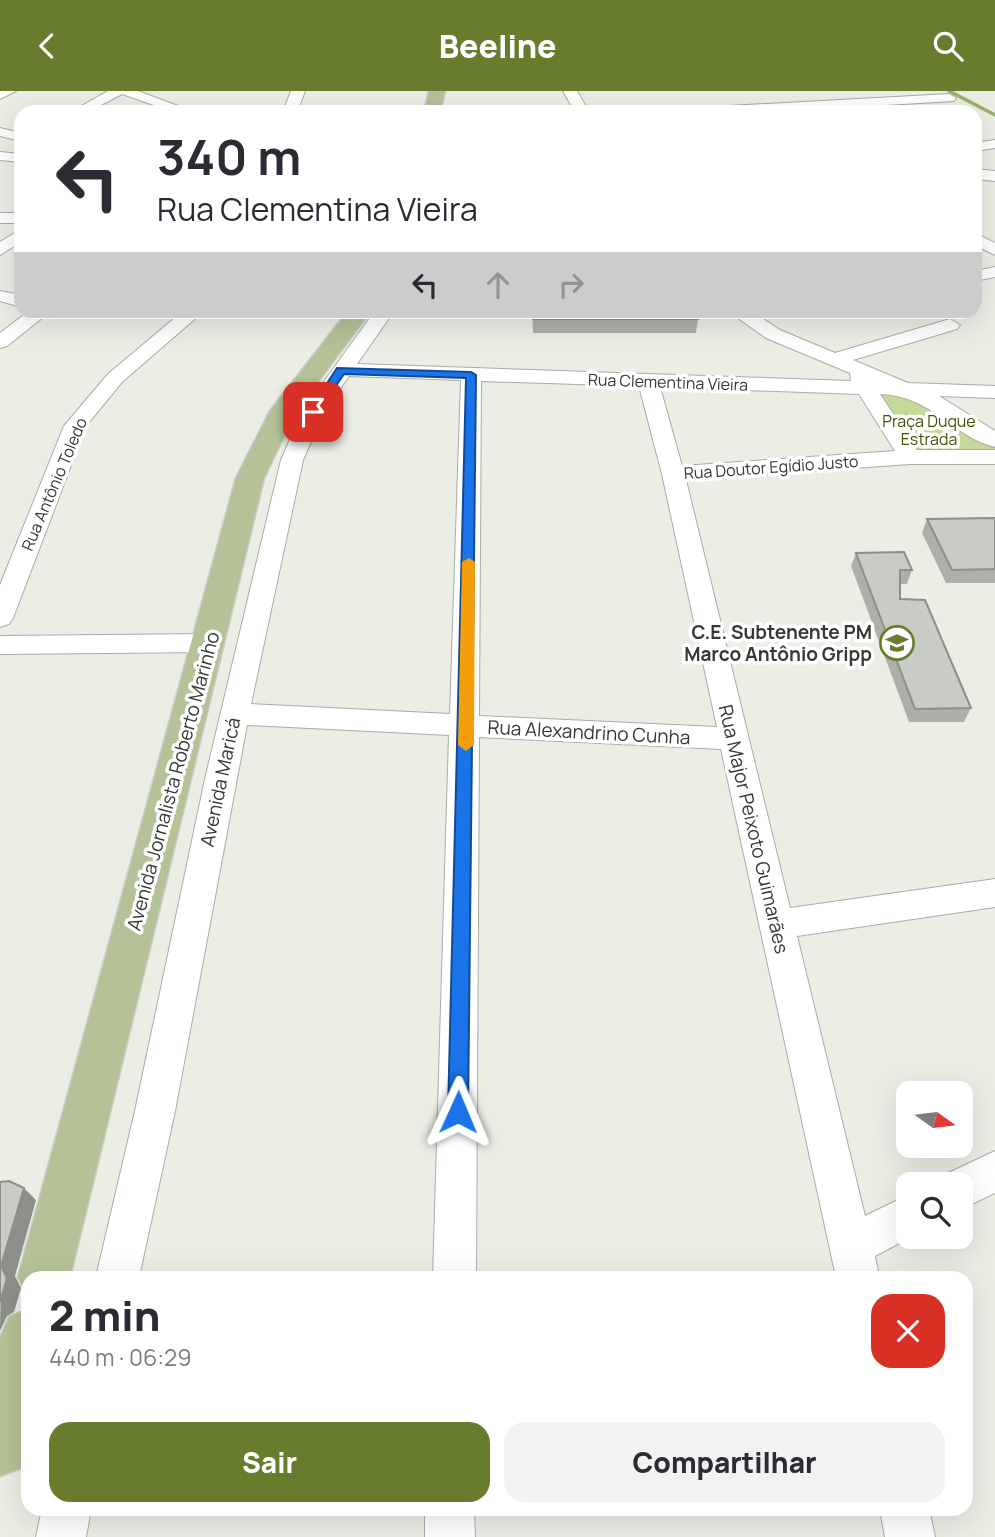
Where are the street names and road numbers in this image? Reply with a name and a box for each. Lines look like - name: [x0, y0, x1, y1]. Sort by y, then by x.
- street label: Rua Clementina Vieira: [587, 368, 749, 396]
- street label: Rua Antônio Toledo: [16, 414, 92, 554]
- street label: Rua Doutor Egídio Justo: [683, 450, 859, 484]
- street label: Avenida Jornalista Roberto Marinho: [121, 629, 225, 933]
- street label: Rua Major Peixoto Guimarães: [713, 702, 795, 956]
- street label: Rua Alexandrino Cunha: [487, 714, 691, 750]
- street label: Avenida Maricá: [194, 715, 246, 849]

